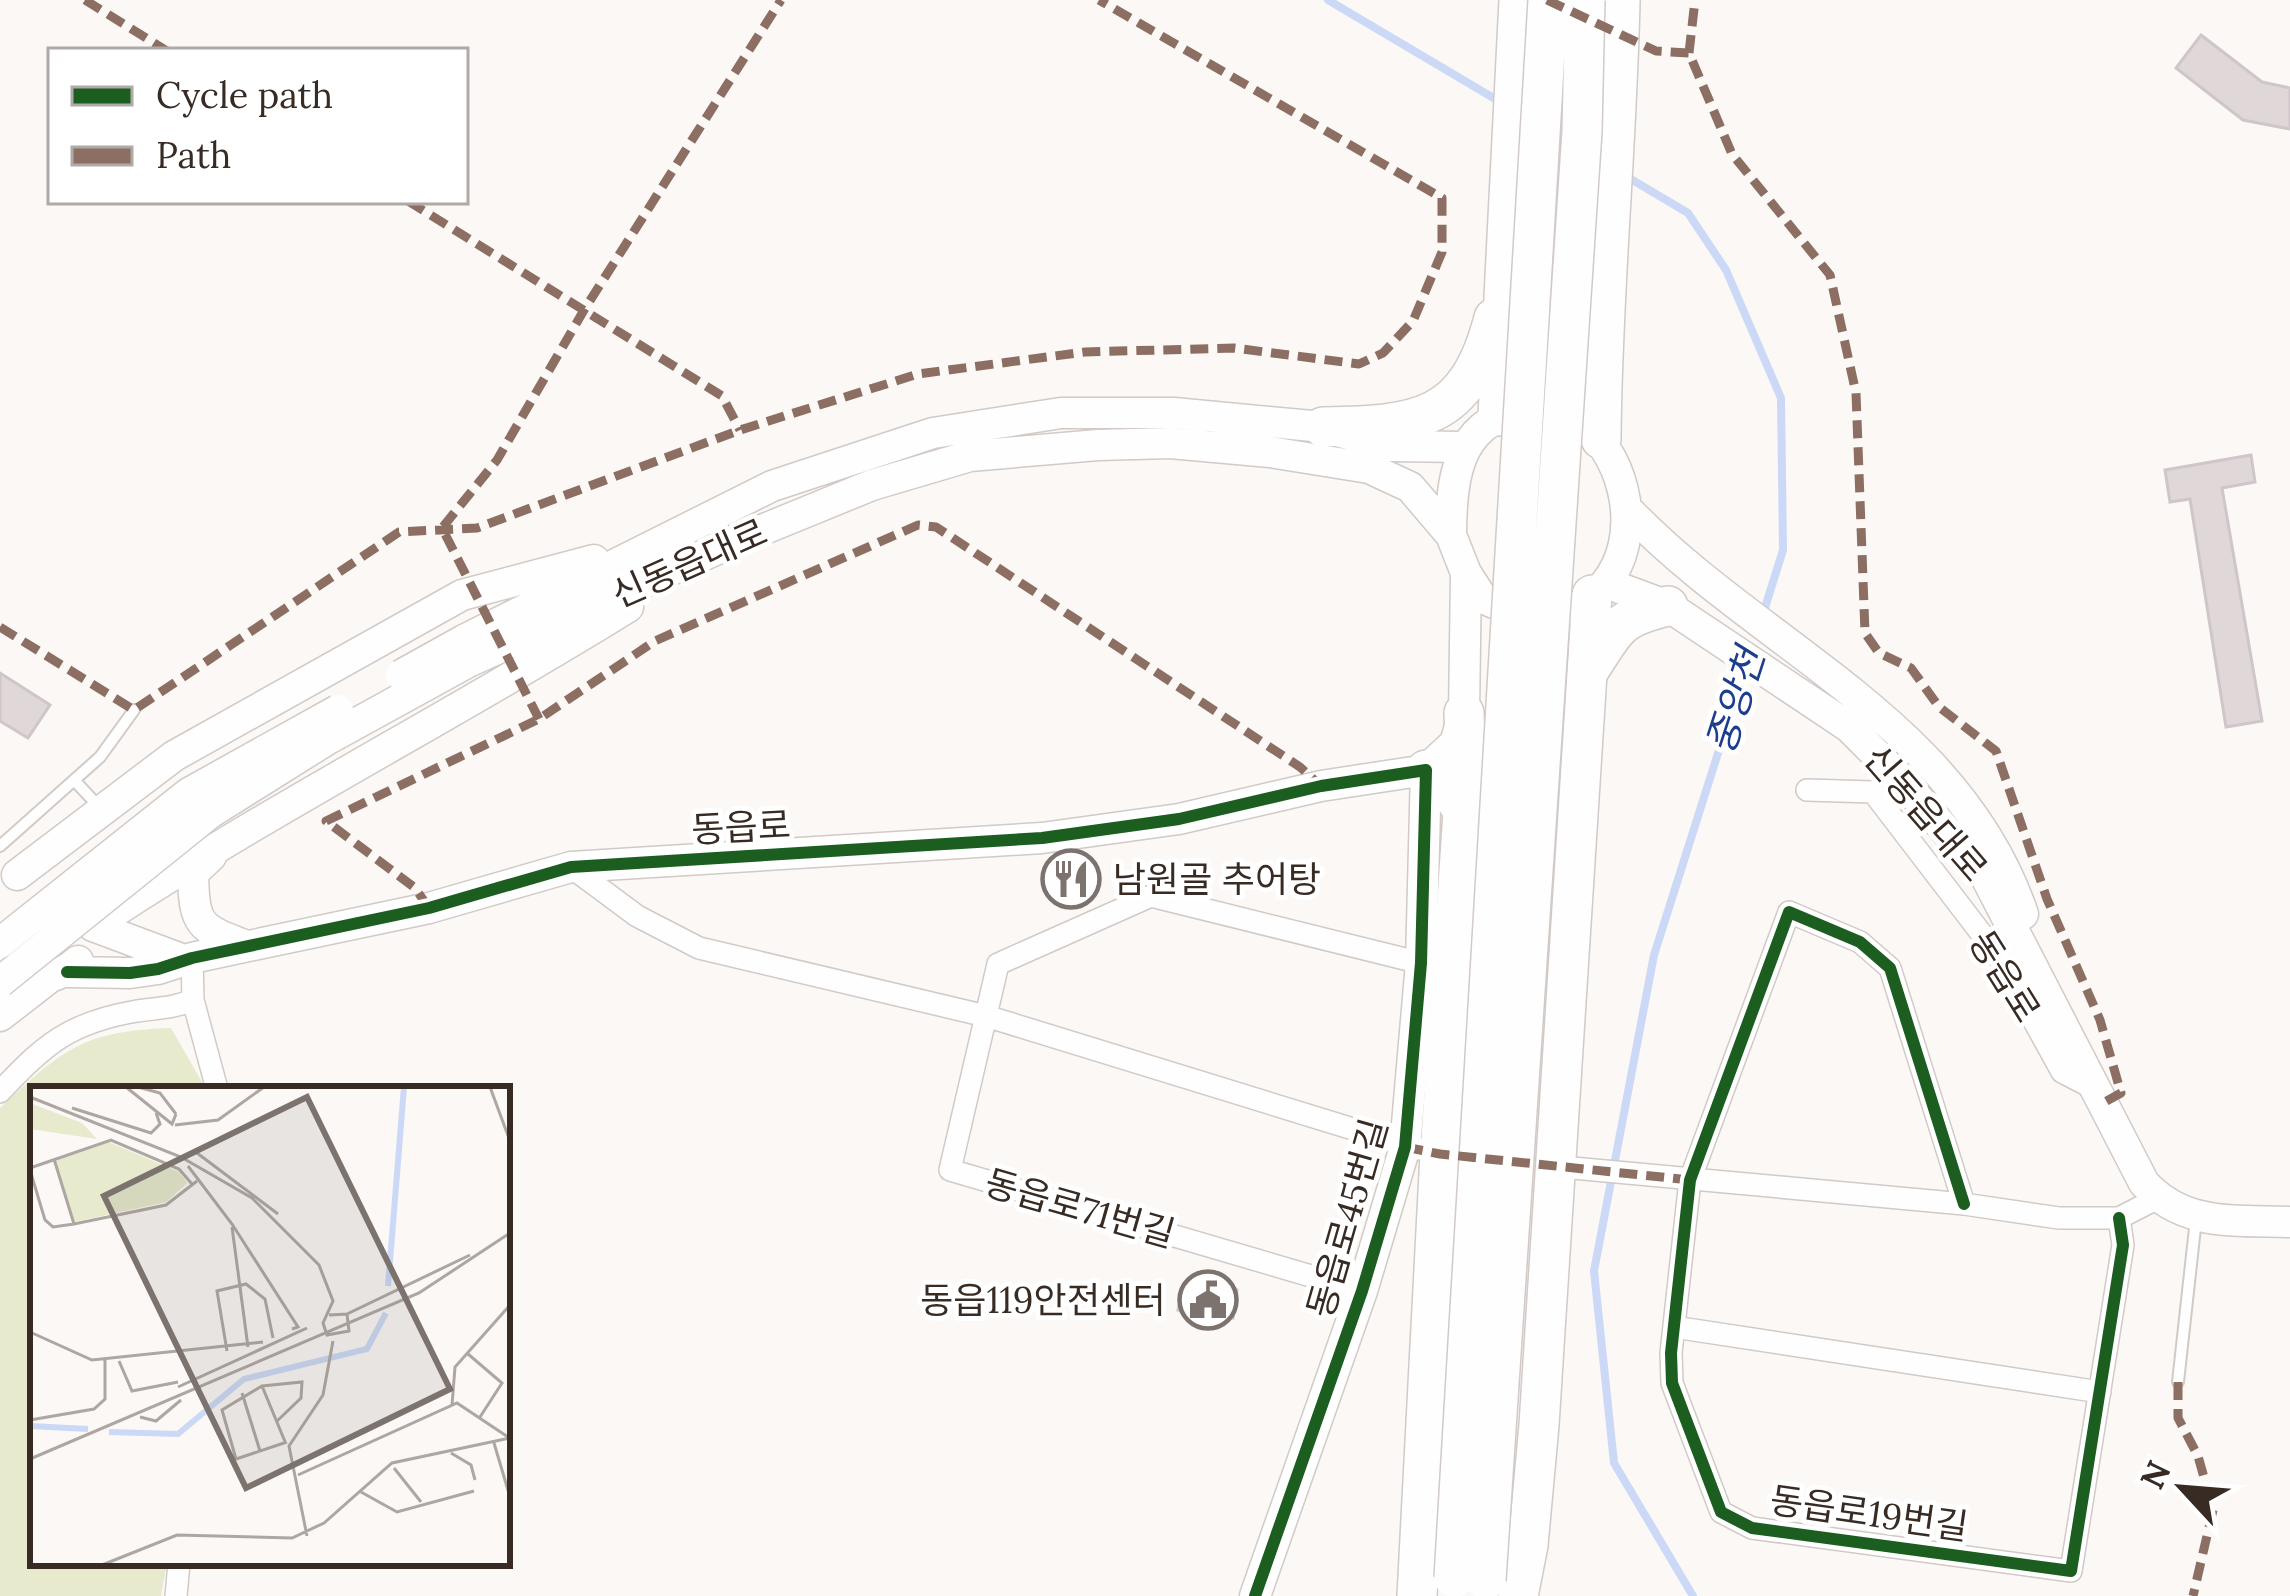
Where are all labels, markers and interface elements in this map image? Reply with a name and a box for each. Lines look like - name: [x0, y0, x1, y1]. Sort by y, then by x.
- legend: [48, 48, 468, 204]
- text: Cycle path: [156, 72, 333, 118]
- text: Path: [156, 132, 231, 178]
- street label: 신동읍대로: [604, 508, 774, 618]
- water label: 중앙천: [1695, 638, 1777, 760]
- street label: 신동읍대로: [1854, 735, 1998, 891]
- street label: 동읍로: [690, 801, 792, 853]
- restaurant icon: 남원골 추어탕: [1040, 848, 1102, 910]
- place label: 남원골 추어탕: [1113, 856, 1321, 902]
- street label: 동읍로: [1959, 922, 2051, 1030]
- inset map: [30, 1086, 510, 1566]
- street label: 동읍로45번길: [1297, 1113, 1397, 1323]
- street label: 동읍로71번길: [980, 1159, 1180, 1257]
- public building icon: 동읍119안전센터: [1177, 1269, 1239, 1331]
- place label: 동읍119안전센터: [920, 1277, 1166, 1323]
- north arrow: [2122, 1428, 2242, 1548]
- text: N: [2131, 1454, 2180, 1496]
- street label: 동읍로19번길: [1767, 1476, 1971, 1550]

